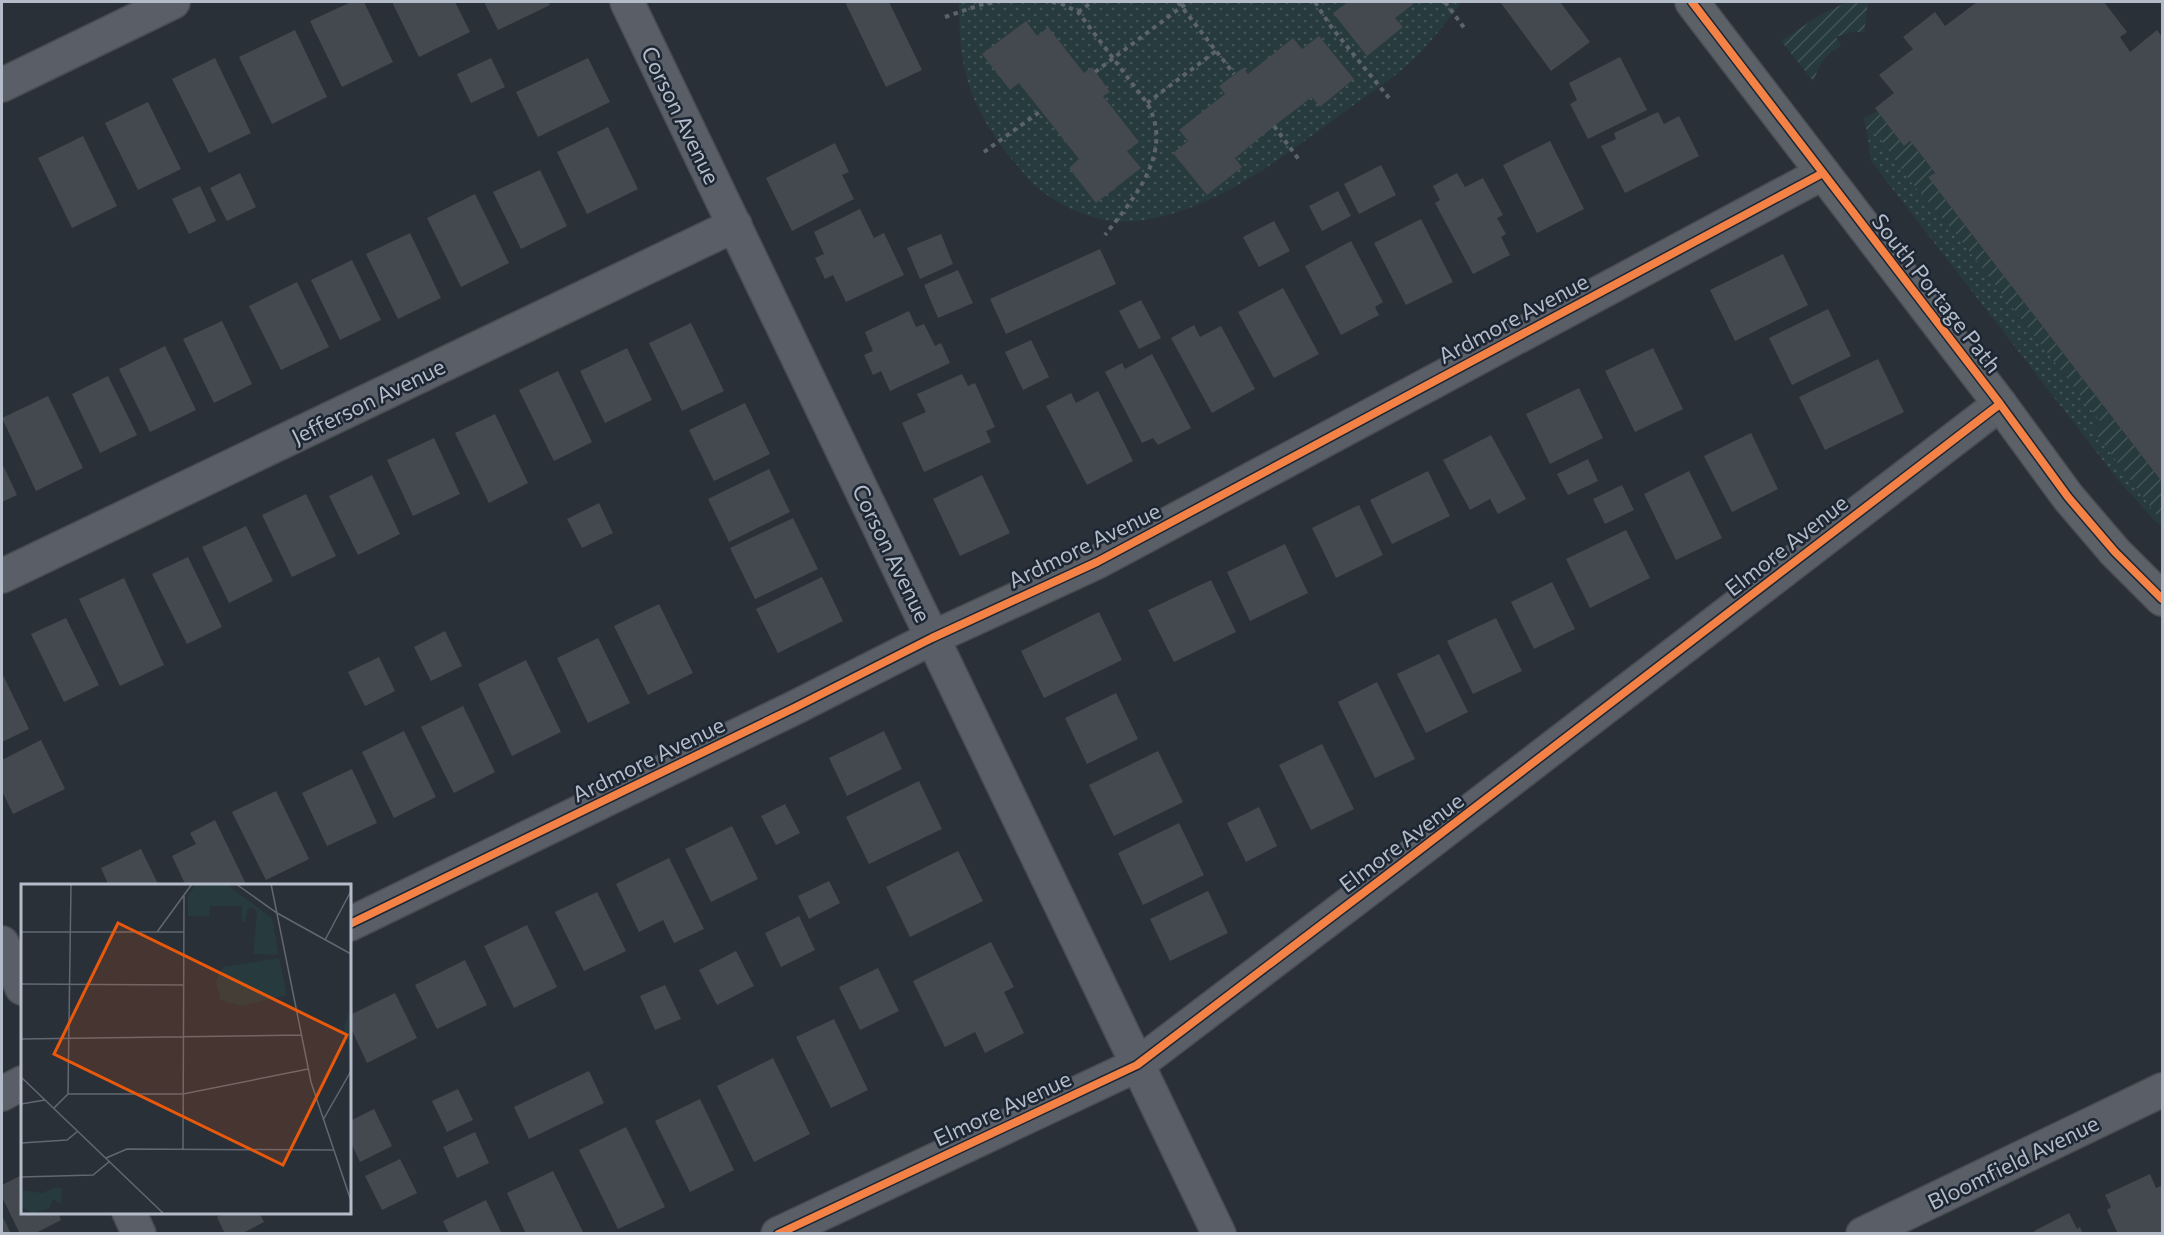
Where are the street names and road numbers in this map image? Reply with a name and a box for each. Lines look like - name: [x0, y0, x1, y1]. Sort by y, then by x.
- street label: Corson Avenue: [636, 42, 726, 188]
- street label: South Portage Path: [1866, 208, 2008, 378]
- street label: Ardmore Avenue: [1433, 267, 1593, 369]
- street label: Jefferson Avenue: [287, 352, 449, 450]
- street label: Corson Avenue: [847, 480, 937, 626]
- street label: Elmore Avenue: [1719, 489, 1853, 601]
- street label: Ardmore Avenue: [1003, 496, 1165, 594]
- street label: Ardmore Avenue: [567, 710, 729, 808]
- street label: Elmore Avenue: [1334, 787, 1468, 897]
- street label: Elmore Avenue: [929, 1064, 1075, 1152]
- street label: Bloomfield Avenue: [1923, 1109, 2103, 1215]

